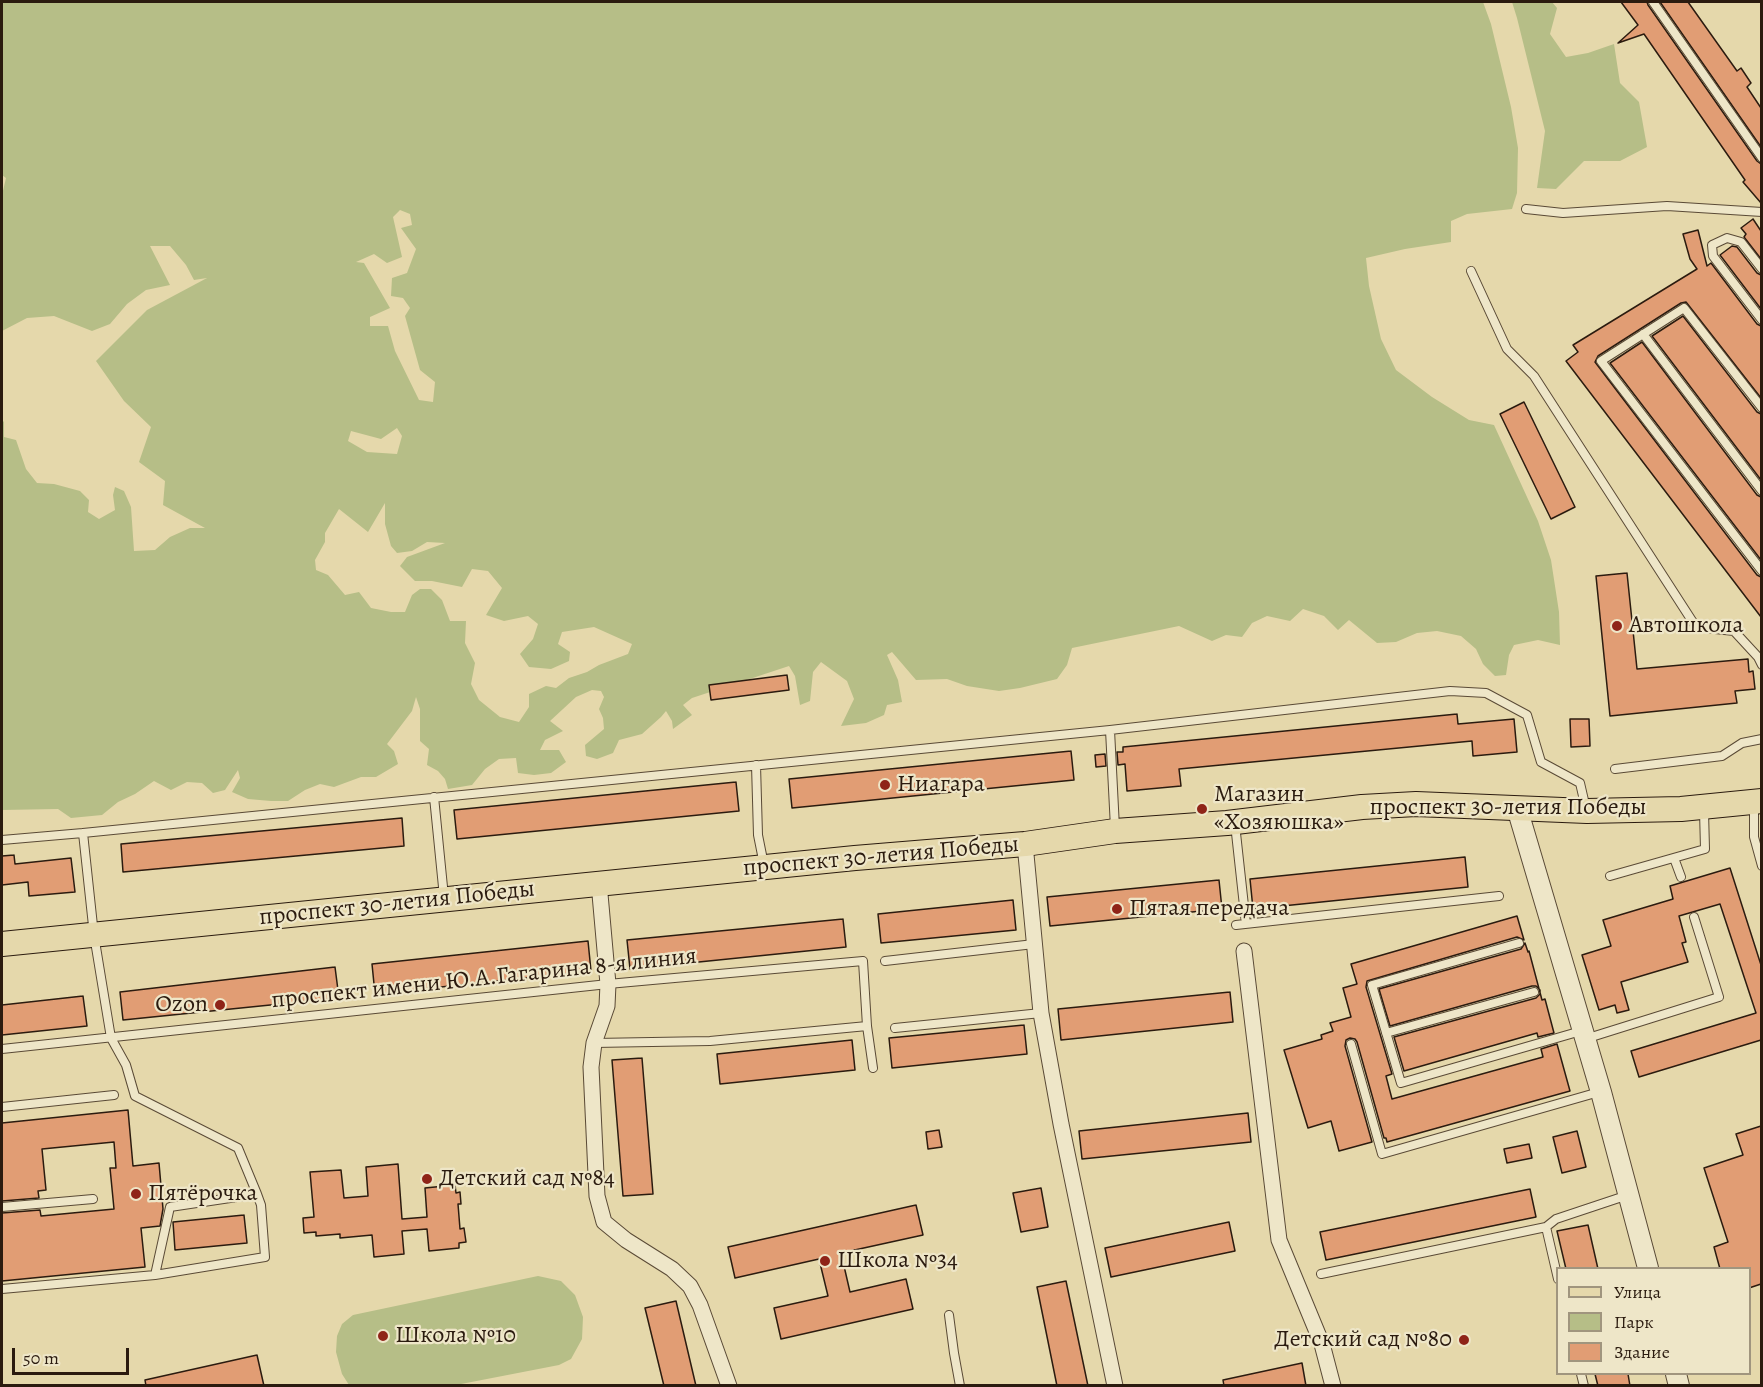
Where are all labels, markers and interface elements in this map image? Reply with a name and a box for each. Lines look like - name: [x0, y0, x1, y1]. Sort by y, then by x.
- place label: Автошкола: [1629, 612, 1743, 640]
- marker: Автошкола: [1610, 619, 1624, 633]
- place label: Ниагара: [897, 771, 985, 799]
- marker: Ниагара: [878, 778, 892, 792]
- place label: Магазин «Хозяюшка»: [1214, 781, 1344, 837]
- street label: проспект 30-летия Победы: [1369, 794, 1647, 822]
- marker: Магазин «Хозяюшка»: [1195, 802, 1209, 816]
- street label: проспект 30-летия Победы: [742, 831, 1020, 883]
- street label: проспект 30-летия Победы: [258, 875, 536, 933]
- place label: Пятая передача: [1129, 895, 1289, 923]
- marker: Пятая передача: [1110, 902, 1124, 916]
- street label: проспект имени Ю.А.Гагарина 8-я линия: [270, 942, 698, 1016]
- place label: Ozon: [155, 991, 208, 1019]
- marker: Ozon: [213, 998, 227, 1012]
- place label: Детский сад №84: [439, 1165, 615, 1193]
- marker: Детский сад №84: [420, 1172, 434, 1186]
- place label: Пятёрочка: [148, 1180, 258, 1208]
- marker: Пятёрочка: [129, 1187, 143, 1201]
- place label: Школа №34: [837, 1247, 958, 1275]
- marker: Школа №34: [818, 1254, 832, 1268]
- legend: [1556, 1267, 1751, 1375]
- text: Улица: [1614, 1280, 1661, 1304]
- text: Парк: [1614, 1310, 1654, 1334]
- place label: Школа №10: [395, 1322, 516, 1350]
- place label: Детский сад №80: [1274, 1326, 1452, 1354]
- marker: Школа №10: [376, 1329, 390, 1343]
- marker: Детский сад №80: [1457, 1333, 1471, 1347]
- scale bar: [15, 1336, 132, 1374]
- text: Здание: [1614, 1340, 1670, 1364]
- text: 50 m: [23, 1346, 59, 1370]

